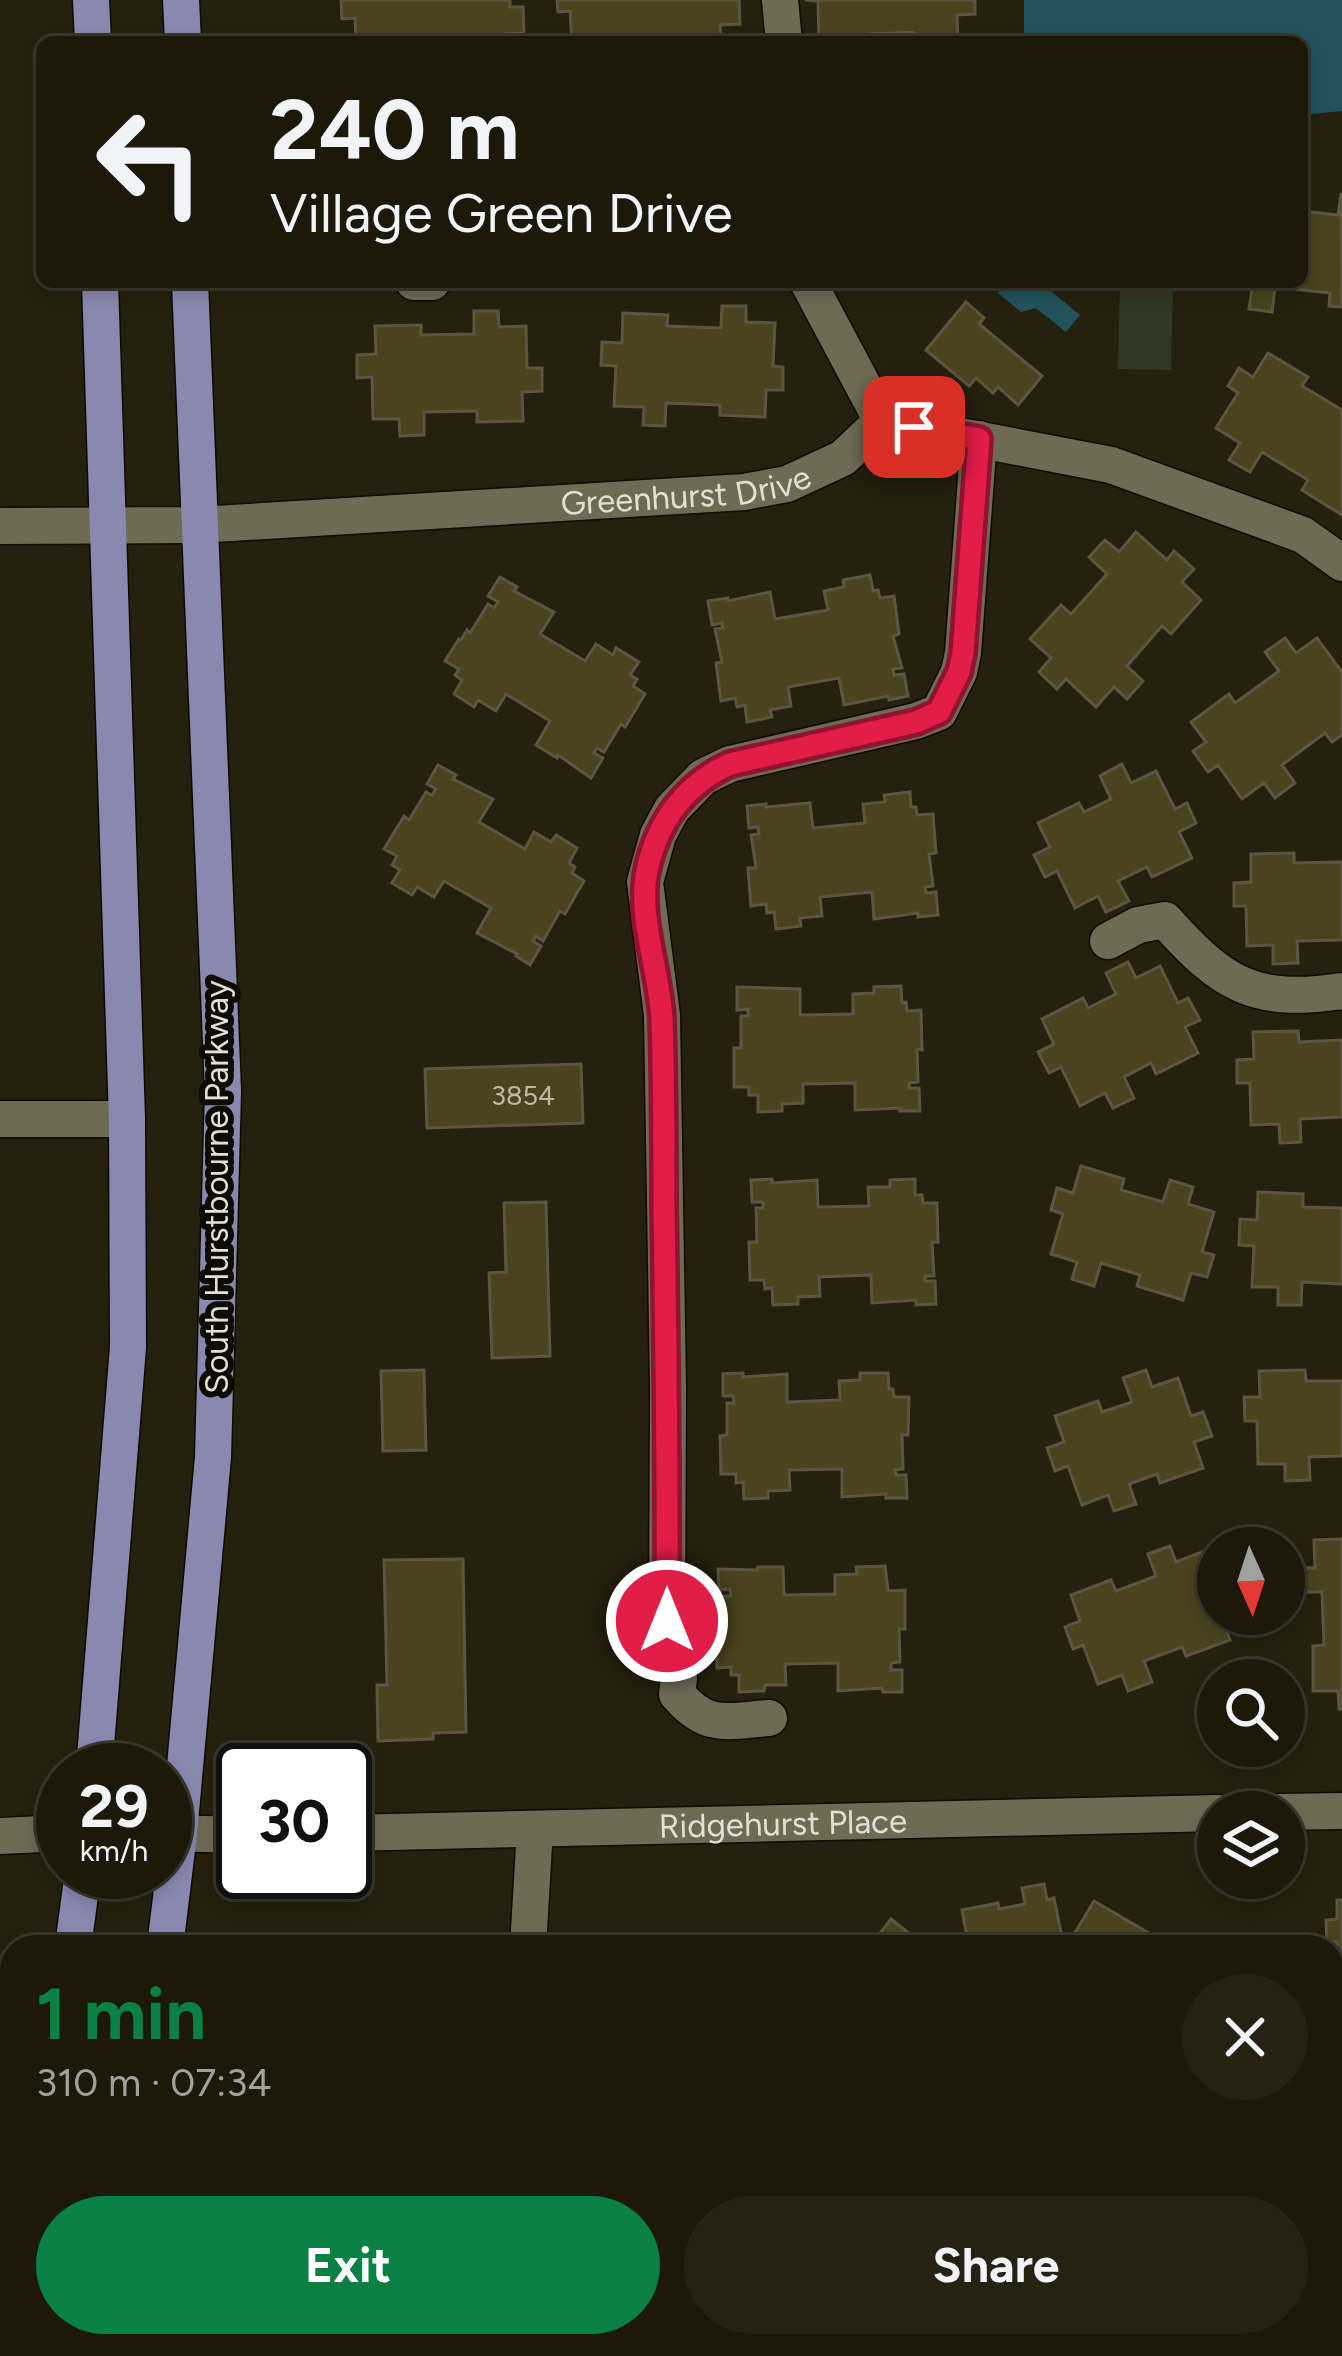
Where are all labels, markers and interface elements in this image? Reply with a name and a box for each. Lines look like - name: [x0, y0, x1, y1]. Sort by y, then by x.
- text: 240 m: [270, 79, 519, 180]
- icon: left: [72, 84, 228, 240]
- text: Village Green Drive: [270, 181, 732, 246]
- pin: [863, 376, 965, 478]
- icon: arrive: [881, 394, 947, 460]
- street label: Greenhurst Drive: [560, 456, 817, 523]
- street label: South Hurstbourne Parkway: [197, 979, 236, 1394]
- house number: 3854: [491, 1079, 555, 1112]
- north arrow: [1197, 1527, 1305, 1635]
- map controls: [1197, 1527, 1305, 1899]
- position arrow: [604, 1558, 730, 1684]
- button: search: [1197, 1659, 1305, 1767]
- speed limit sign: 30: [216, 1743, 372, 1899]
- text: 29: [79, 1770, 149, 1842]
- button: layers: [1197, 1791, 1305, 1899]
- street label: Ridgehurst Place: [658, 1801, 907, 1845]
- text: km/h: [80, 1832, 148, 1869]
- text: 1 min: [36, 1971, 206, 2057]
- button: close: [1182, 1974, 1308, 2100]
- text: 310 m · 07:34: [36, 2059, 272, 2106]
- button: Exit: [36, 2196, 660, 2334]
- button: Share: [684, 2196, 1308, 2334]

